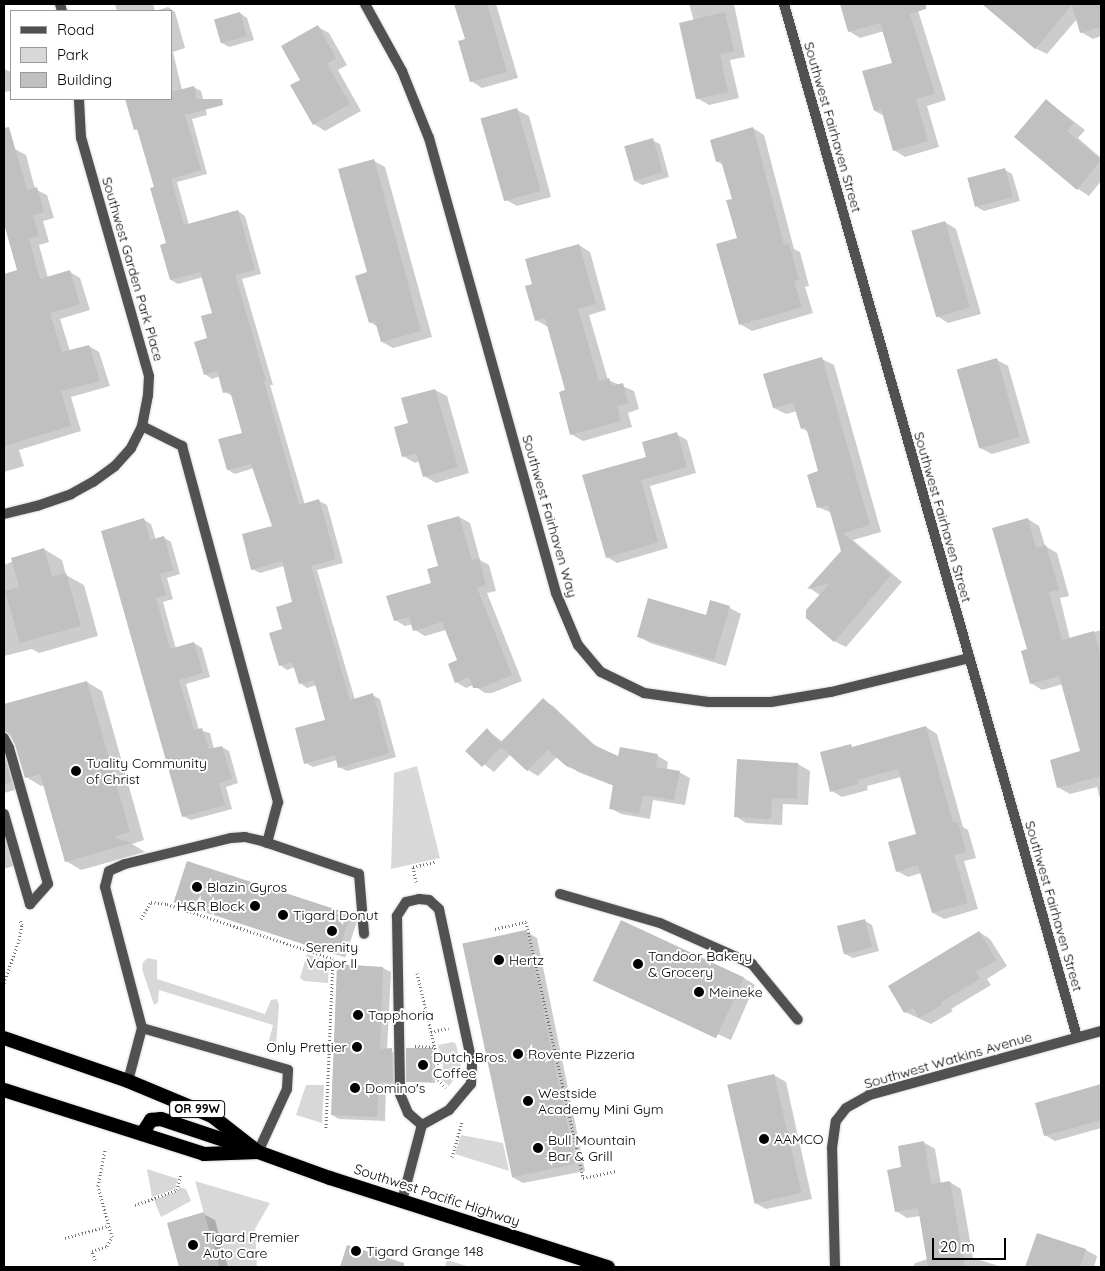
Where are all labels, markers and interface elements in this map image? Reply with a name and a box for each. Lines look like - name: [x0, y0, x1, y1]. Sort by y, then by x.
- legend: [10, 10, 172, 100]
- text: Road: [57, 20, 94, 39]
- street label: Southwest Fairhaven Street: [801, 40, 865, 214]
- text: Park: [57, 45, 89, 64]
- text: Building: [57, 70, 112, 89]
- street label: Southwest Garden Park Place: [99, 175, 167, 363]
- street label: Southwest Fairhaven Street: [911, 430, 975, 604]
- street label: Southwest Fairhaven Way: [519, 433, 581, 599]
- place label: Tuality Community of Christ: [86, 755, 207, 788]
- marker: Tuality Community of Christ: [70, 765, 82, 777]
- street label: Southwest Fairhaven Street: [1022, 819, 1086, 993]
- place label: Blazin Gyros: [207, 879, 287, 895]
- marker: Blazin Gyros: [191, 881, 203, 893]
- place label: H&R Block: [177, 898, 245, 914]
- marker: H&R Block: [249, 900, 261, 912]
- place label: Tigard Donut: [293, 907, 378, 923]
- marker: Tigard Donut: [277, 909, 289, 921]
- marker: Serenity Vapor II: [326, 925, 338, 937]
- place label: Serenity Vapor II: [306, 939, 358, 972]
- place label: Tandoor Bakery & Grocery: [648, 948, 752, 980]
- place label: Hertz: [509, 952, 544, 968]
- marker: Hertz: [493, 954, 505, 966]
- marker: Tandoor Bakery & Grocery: [632, 958, 644, 970]
- place label: Meineke: [709, 984, 763, 1000]
- marker: Meineke: [693, 986, 705, 998]
- place label: Tapphoria: [368, 1007, 434, 1023]
- marker: Tapphoria: [352, 1009, 364, 1021]
- street label: Southwest Watkins Avenue: [862, 1028, 1034, 1092]
- place label: Only Prettier: [266, 1039, 347, 1055]
- marker: Only Prettier: [351, 1041, 363, 1053]
- place label: Rovente Pizzeria: [528, 1046, 635, 1062]
- marker: Rovente Pizzeria: [512, 1048, 524, 1060]
- place label: Dutch Bros. Coffee: [433, 1049, 506, 1082]
- marker: Dutch Bros. Coffee: [417, 1059, 429, 1071]
- place label: Domino's: [365, 1080, 425, 1096]
- marker: Domino's: [349, 1082, 361, 1094]
- place label: Westside Academy Mini Gym: [538, 1085, 664, 1118]
- marker: Westside Academy Mini Gym: [522, 1095, 534, 1107]
- road number: OR 99W: [168, 1100, 226, 1118]
- place label: AAMCO: [774, 1131, 824, 1147]
- place label: Bull Mountain Bar & Grill: [548, 1132, 636, 1164]
- marker: AAMCO: [758, 1133, 770, 1145]
- marker: Bull Mountain Bar & Grill: [532, 1142, 544, 1154]
- street label: Southwest Pacific Highway: [352, 1160, 522, 1230]
- scale bar: [935, 1228, 1009, 1260]
- place label: Tigard Premier Auto Care: [203, 1229, 299, 1262]
- text: 20 m: [940, 1237, 975, 1256]
- marker: Tigard Premier Auto Care: [187, 1239, 199, 1251]
- place label: Tigard Grange 148: [366, 1243, 484, 1259]
- marker: Tigard Grange 148: [350, 1245, 362, 1257]

